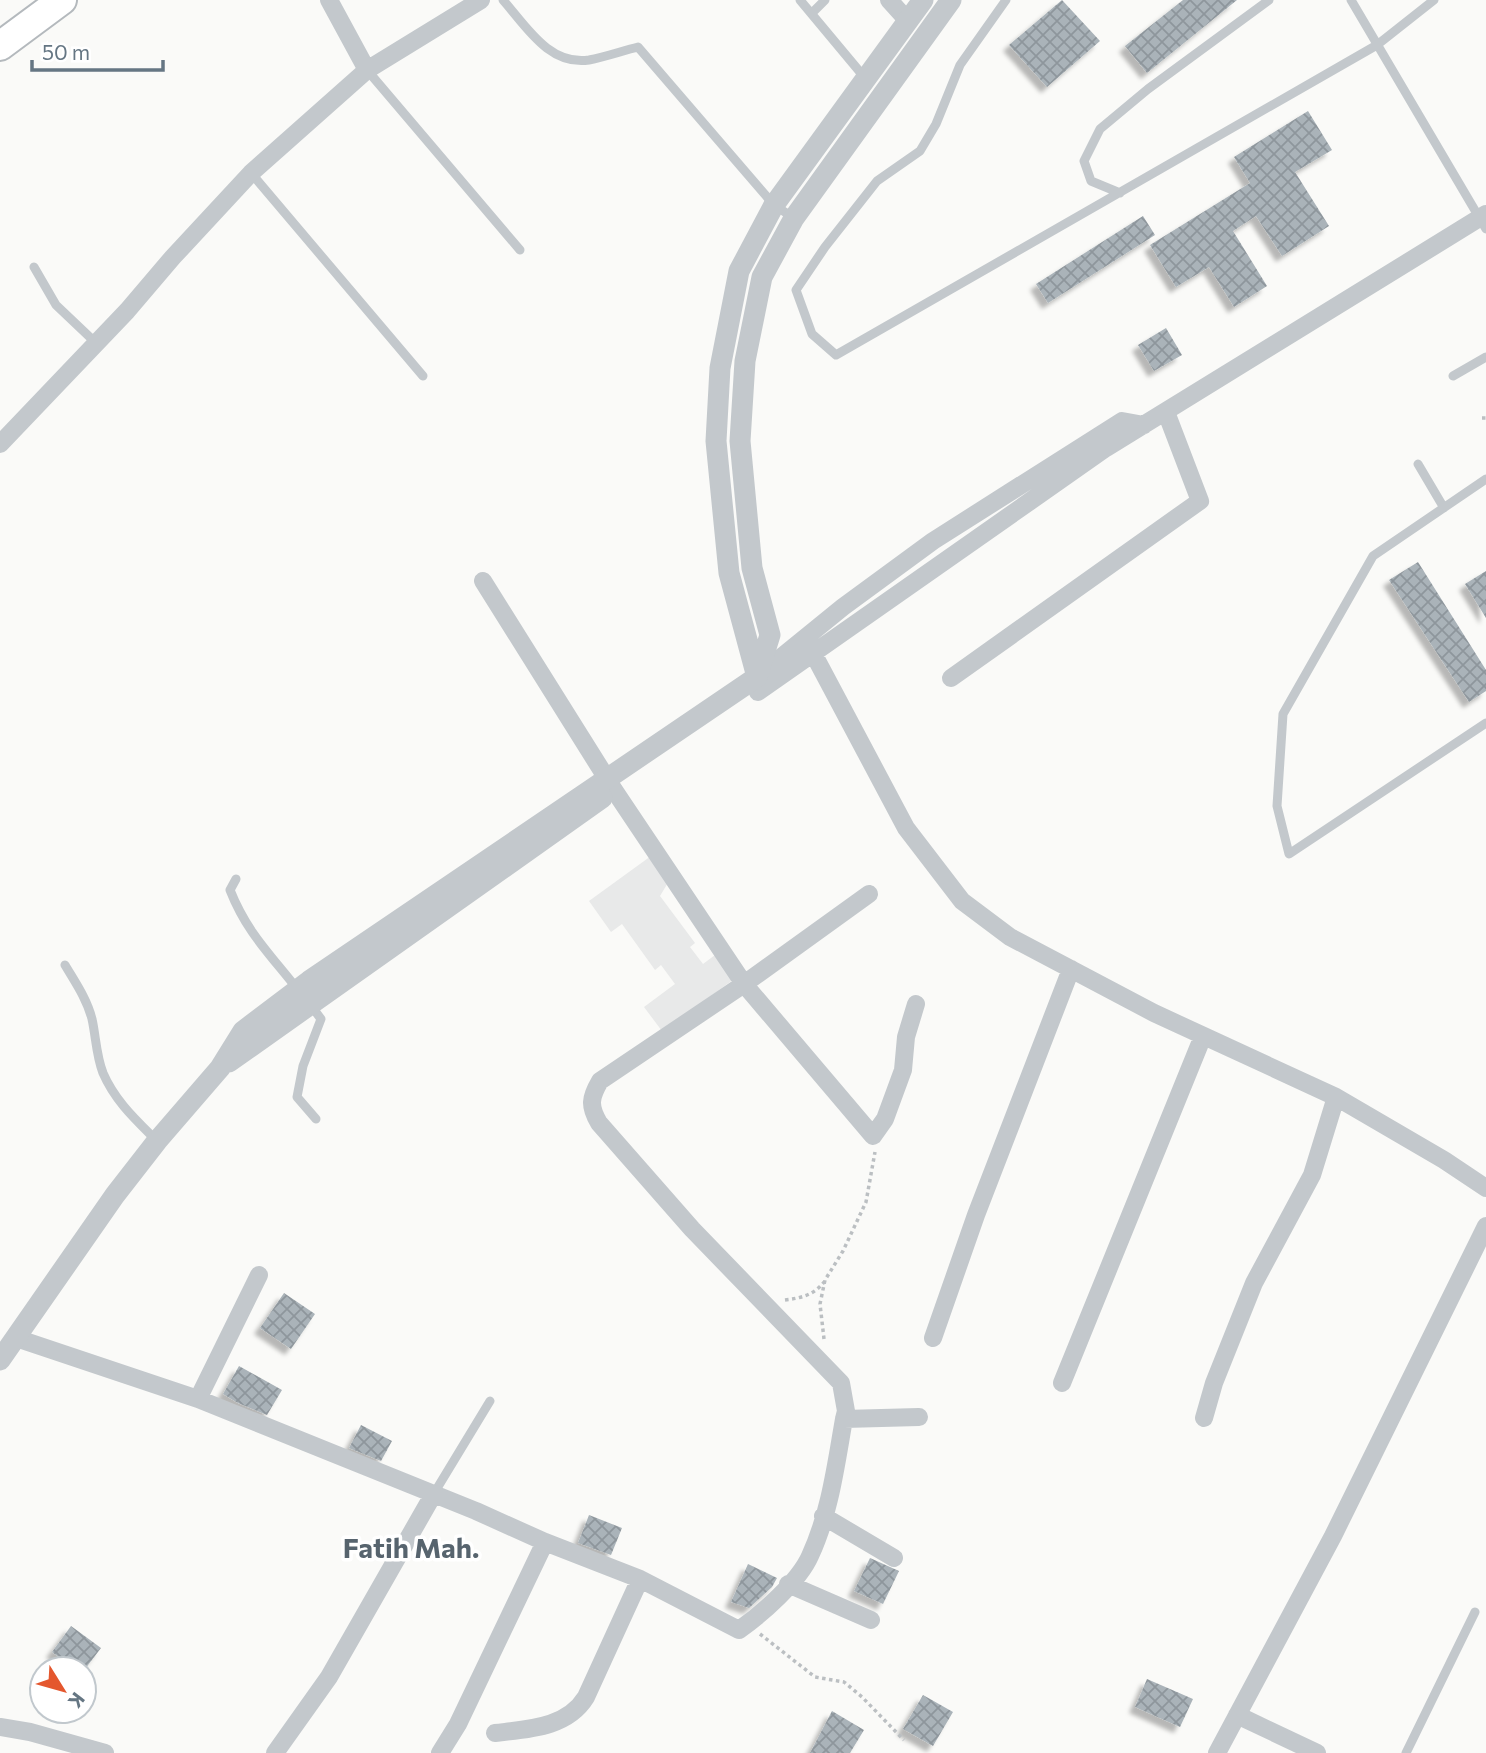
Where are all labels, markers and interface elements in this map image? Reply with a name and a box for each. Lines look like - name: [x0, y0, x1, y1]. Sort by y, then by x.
- scale bar: [32, 28, 163, 72]
- text: 50 m: [42, 39, 90, 64]
- district label: Fatih Mah.: [343, 1530, 479, 1564]
- north arrow: [28, 1655, 98, 1725]
- text: K: [64, 1688, 90, 1713]

